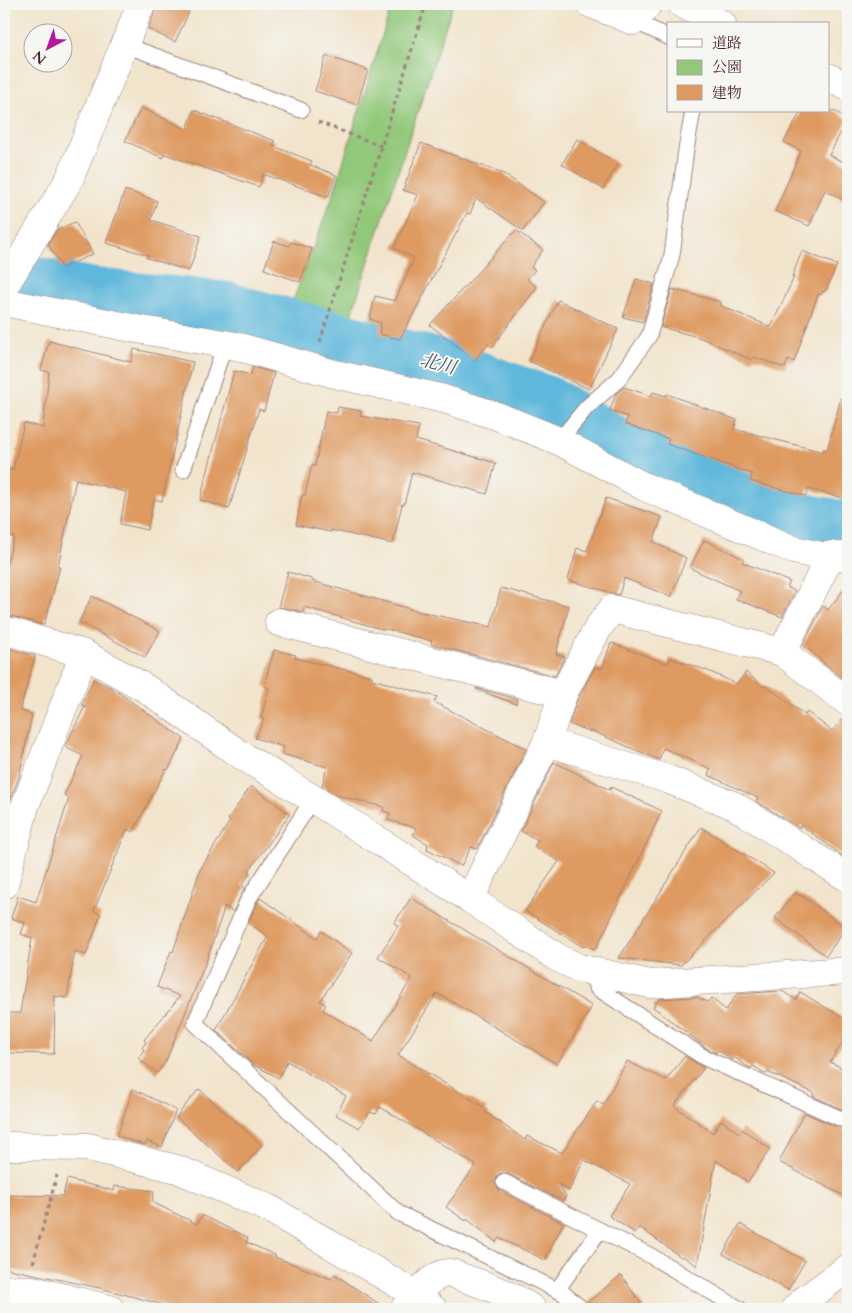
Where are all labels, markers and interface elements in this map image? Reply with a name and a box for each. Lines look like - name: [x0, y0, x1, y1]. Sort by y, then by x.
- north arrow: [22, 22, 72, 72]
- legend: [667, 22, 830, 112]
- text: 道路: [712, 33, 742, 53]
- text: N: [29, 46, 51, 69]
- text: 公園: [712, 57, 742, 77]
- text: 建物: [712, 83, 742, 103]
- water label: 北川: [417, 347, 461, 381]

